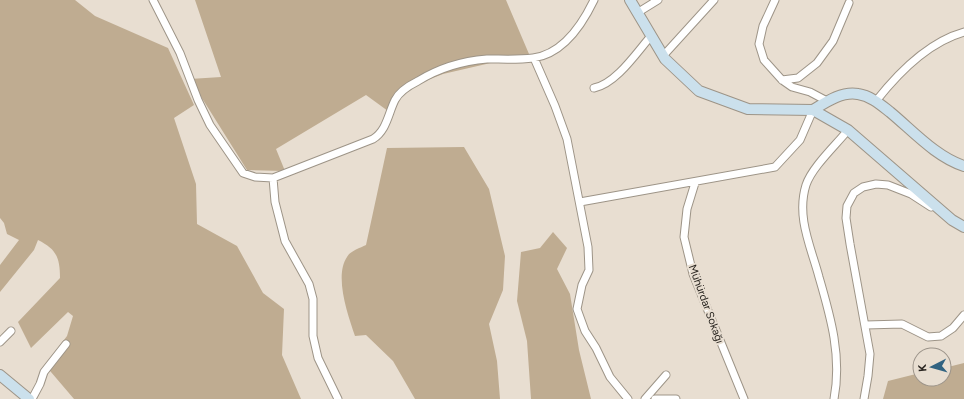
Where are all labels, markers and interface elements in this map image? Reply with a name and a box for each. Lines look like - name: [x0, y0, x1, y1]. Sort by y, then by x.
- street label: Mühürdar Sokağı: [686, 263, 726, 345]
- north arrow: [912, 347, 952, 387]
- text: K: [916, 363, 929, 372]

